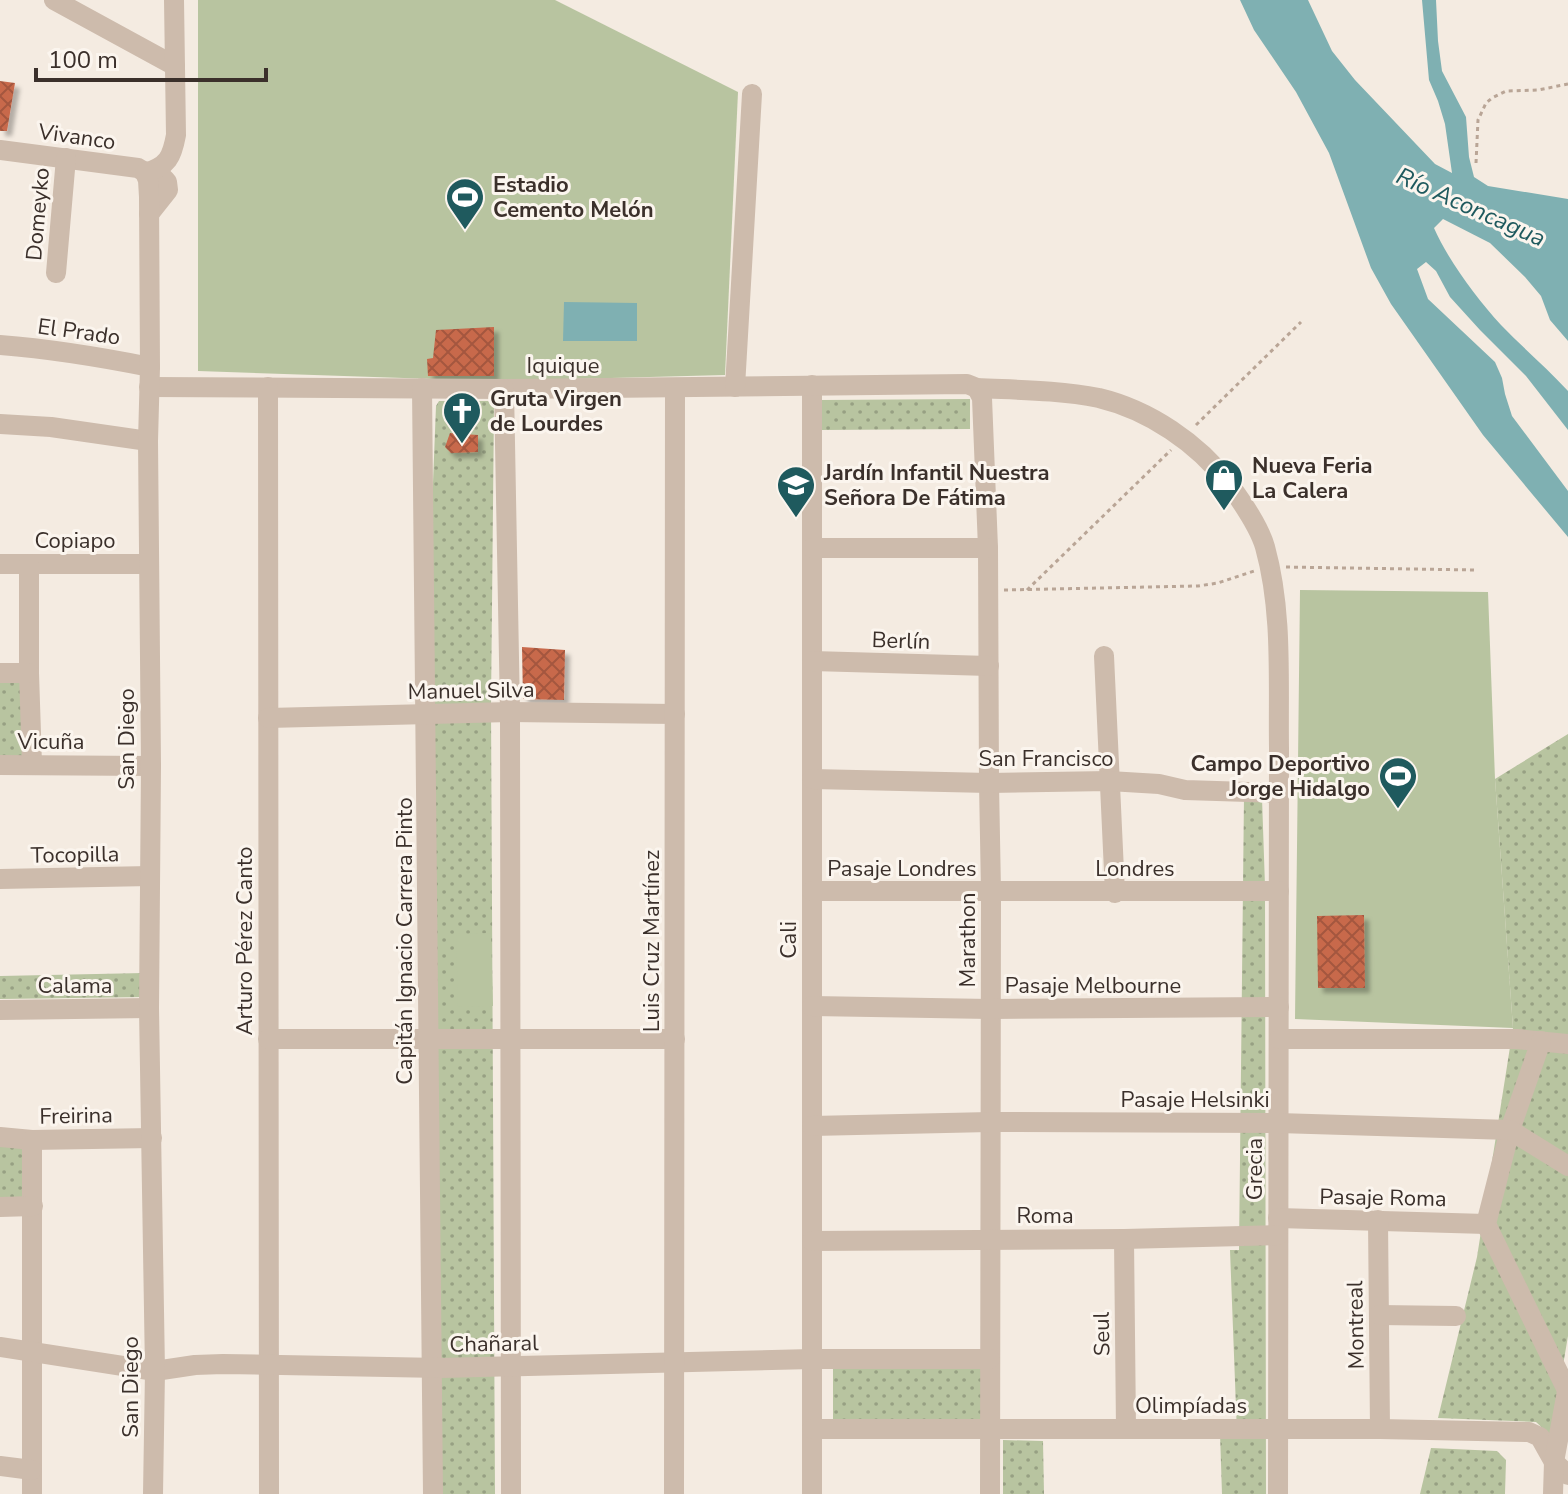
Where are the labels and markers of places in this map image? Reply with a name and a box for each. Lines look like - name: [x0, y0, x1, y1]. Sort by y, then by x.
- place label: Estadio Cemento Melón: [493, 170, 654, 225]
- sports icon: Estadio Cemento Melón: [444, 176, 486, 231]
- place label: Gruta Virgen de Lourdes: [490, 384, 622, 439]
- church icon: Gruta Virgen de Lourdes: [441, 390, 483, 445]
- place label: Nueva Feria La Calera: [1252, 451, 1372, 506]
- shop icon: Nueva Feria La Calera: [1203, 457, 1245, 512]
- place label: Jardín Infantil Nuestra Señora De Fátima: [823, 458, 1050, 513]
- school or university icon: Jardín Infantil Nuestra Señora De Fátima: [775, 464, 817, 519]
- place label: Campo Deportivo Jorge Hidalgo: [1190, 749, 1370, 804]
- sports icon: Campo Deportivo Jorge Hidalgo: [1377, 755, 1419, 810]

